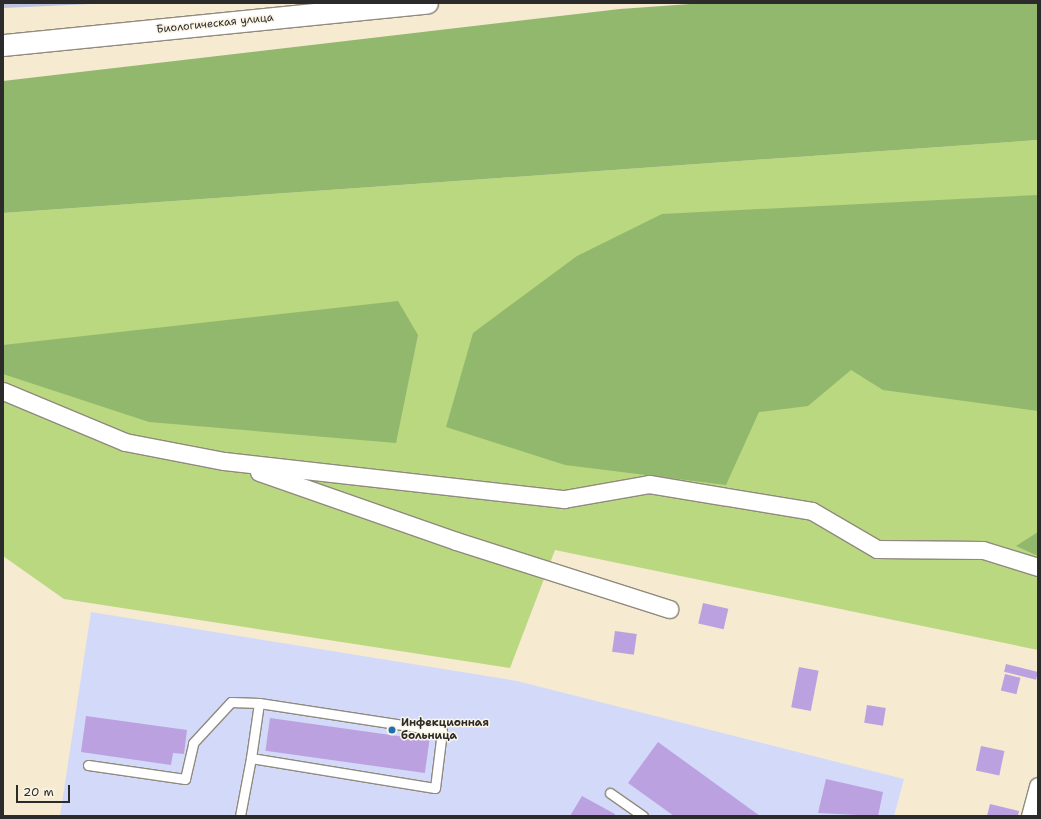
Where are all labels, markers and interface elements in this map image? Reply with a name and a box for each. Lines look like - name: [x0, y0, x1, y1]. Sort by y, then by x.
- street label: Биологическая улица: [156, 11, 274, 37]
- place label: Инфекционная больница: [401, 717, 489, 743]
- marker: Инфекционная больница: [386, 724, 398, 736]
- scale bar: [18, 777, 72, 803]
- text: 20 m: [23, 784, 54, 800]

